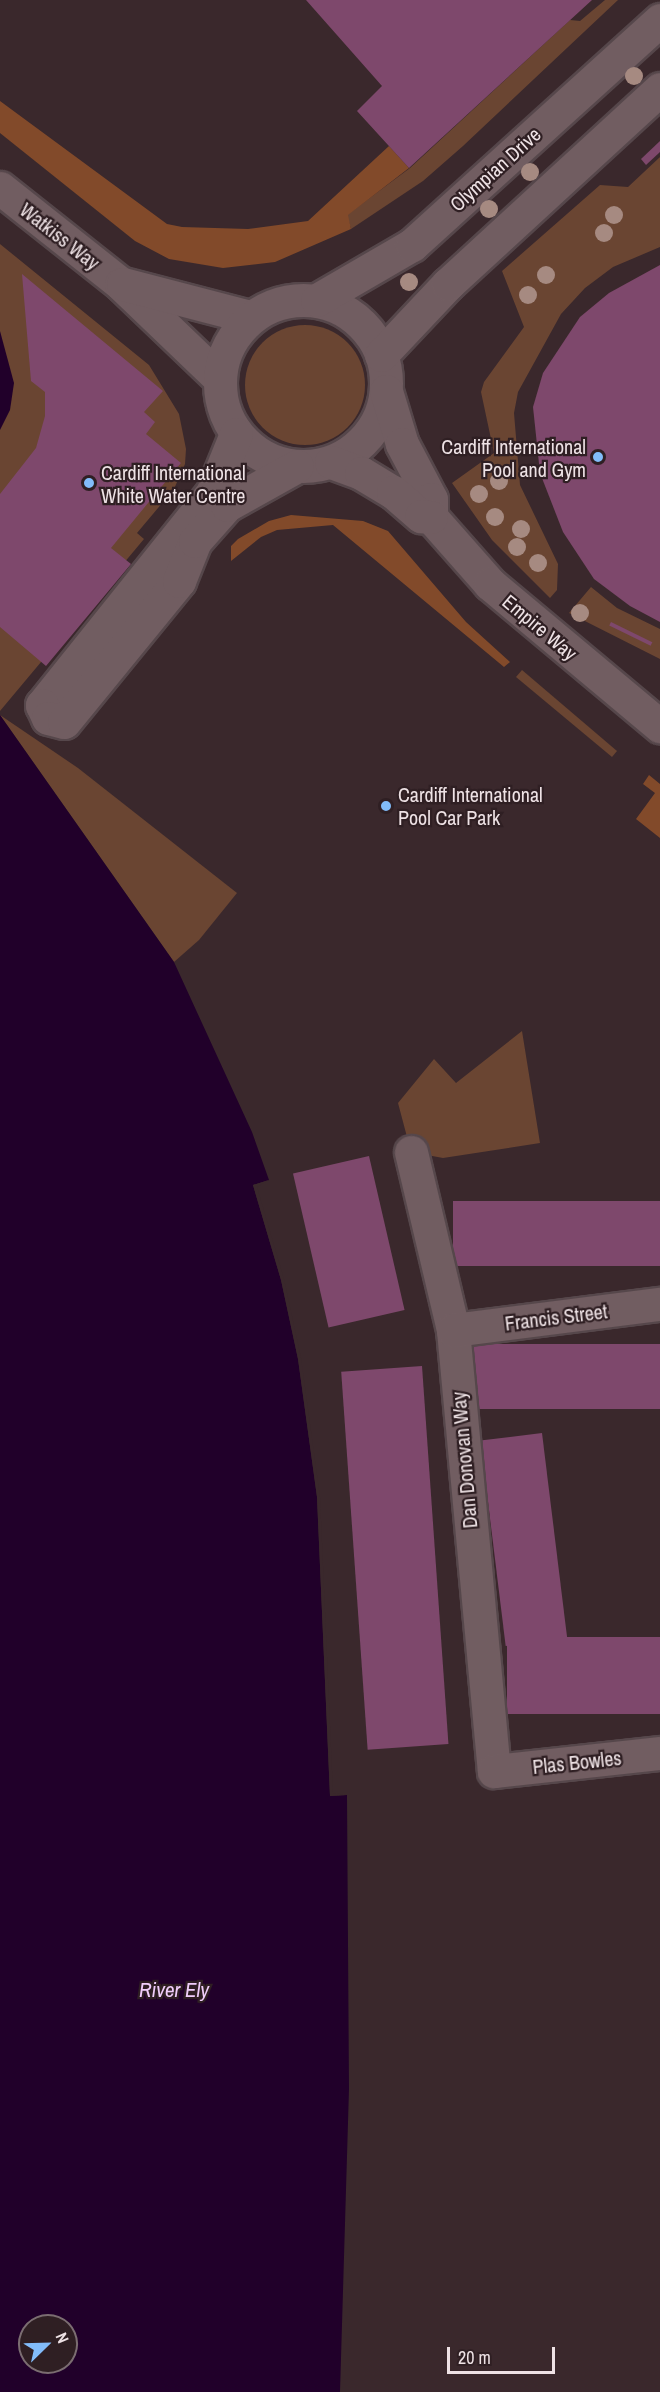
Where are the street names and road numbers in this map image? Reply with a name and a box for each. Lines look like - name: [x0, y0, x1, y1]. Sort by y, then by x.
- street label: Olympian Drive: [445, 122, 545, 216]
- street label: Watkiss Way: [15, 197, 105, 275]
- street label: Empire Way: [498, 589, 582, 665]
- street label: Francis Street: [503, 1299, 609, 1335]
- street label: Dan Donovan Way: [446, 1391, 482, 1529]
- street label: Plas Bowles: [531, 1745, 623, 1779]

